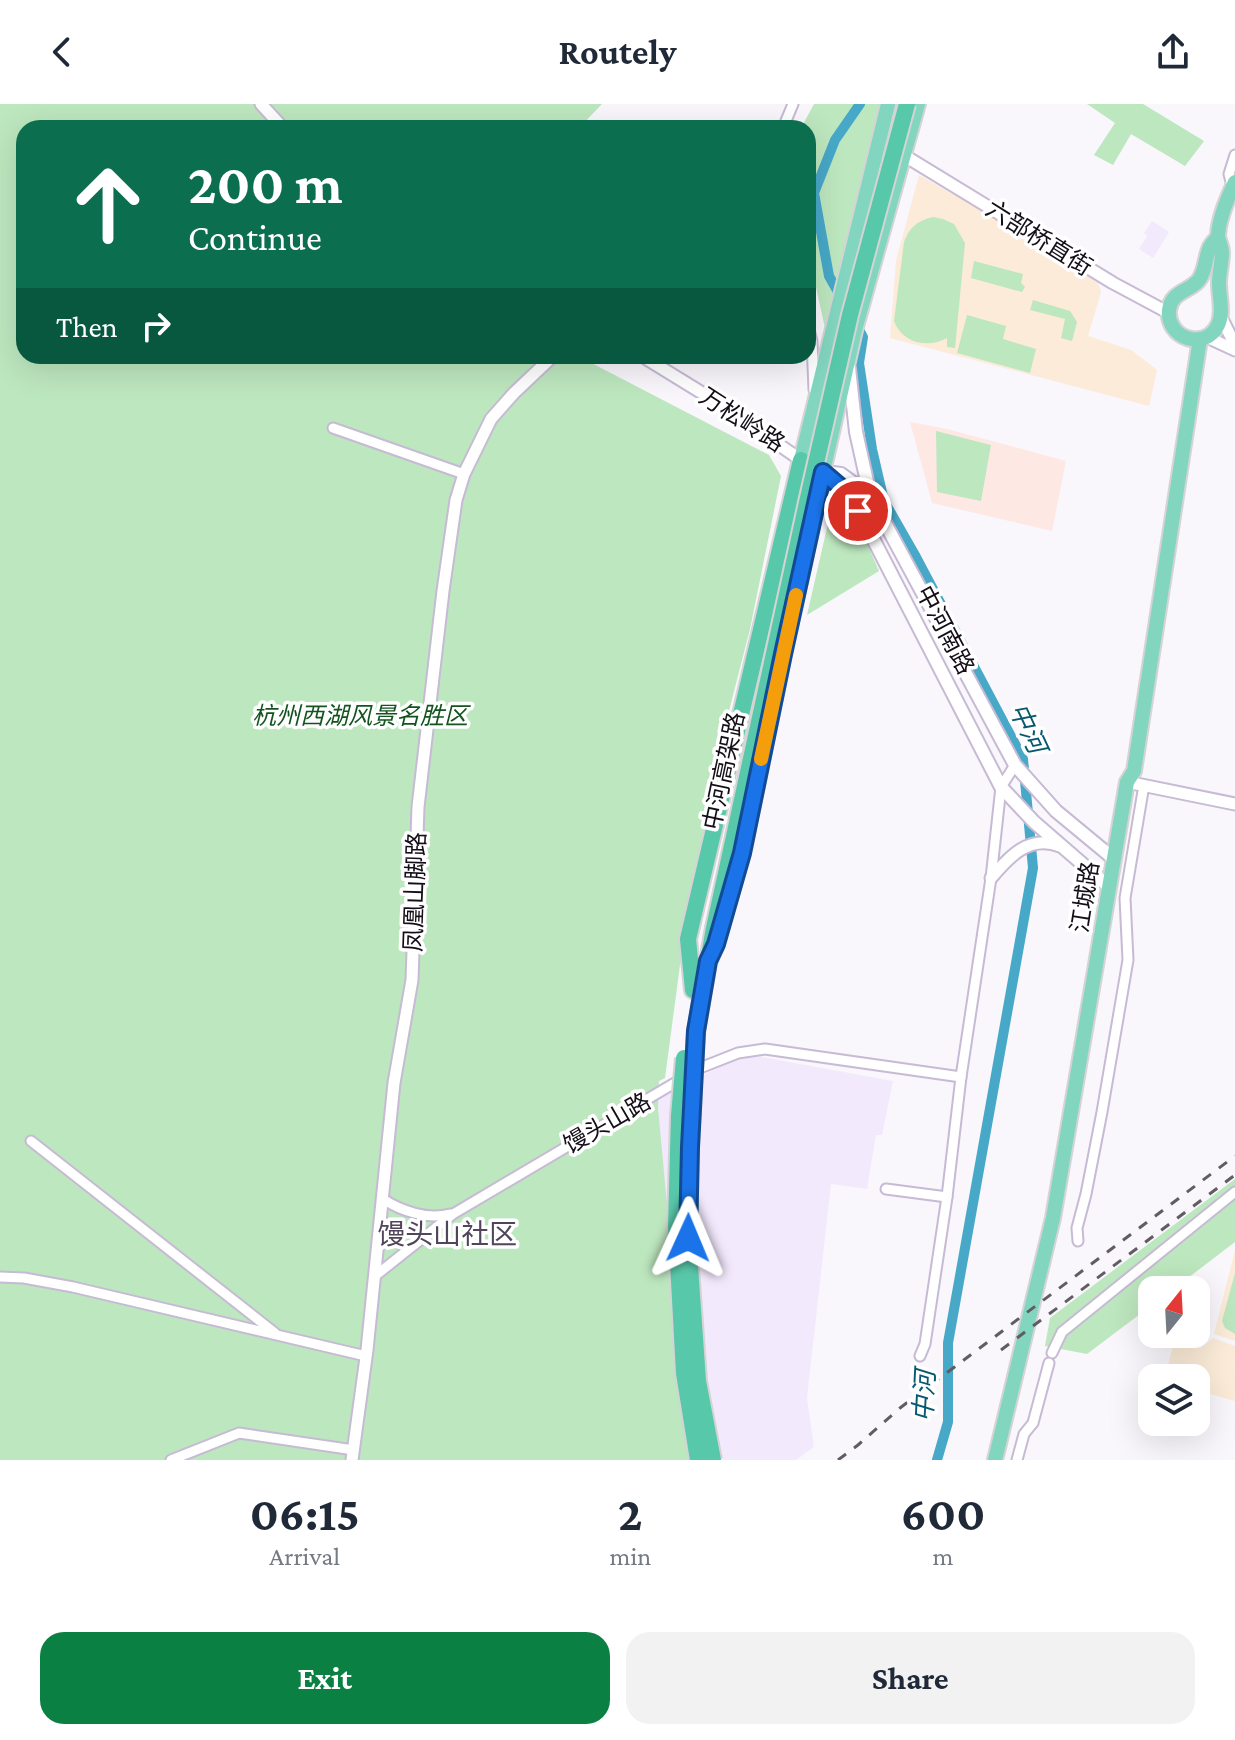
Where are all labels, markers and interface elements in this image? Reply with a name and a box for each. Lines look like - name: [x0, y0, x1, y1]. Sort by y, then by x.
- icon: back: [40, 30, 84, 74]
- icon: share: [1151, 30, 1195, 74]
- text: Routely: [559, 32, 676, 72]
- icon: ahead: [56, 152, 160, 256]
- text: 200 m: [188, 153, 343, 215]
- street label: 六部桥直街: [981, 194, 1097, 281]
- text: Continue: [188, 218, 322, 258]
- icon: right: [134, 304, 178, 348]
- text: Then: [56, 310, 118, 343]
- street label: 万松岭路: [695, 382, 790, 457]
- pin: [824, 477, 892, 545]
- icon: arrive: [836, 489, 880, 533]
- street label: 中河南路: [911, 581, 980, 678]
- water label: 中河: [1003, 699, 1054, 762]
- park label: 杭州西湖风景名胜区: [252, 702, 471, 729]
- street label: 中河高架路: [698, 709, 749, 832]
- street label: 凤凰山脚路: [399, 832, 430, 952]
- street label: 江城路: [1066, 859, 1103, 935]
- street label: 馒头山路: [558, 1087, 655, 1158]
- position arrow: [646, 1196, 730, 1280]
- district label: 馒头山社区: [377, 1219, 517, 1250]
- north arrow: [1138, 1276, 1210, 1348]
- map controls: [1138, 1276, 1210, 1436]
- water label: 中河: [909, 1364, 941, 1423]
- button: layers: [1138, 1364, 1210, 1436]
- text: 06:15: [250, 1487, 360, 1540]
- text: 2: [618, 1487, 643, 1540]
- text: 600: [901, 1487, 985, 1540]
- text: Arrival: [269, 1542, 340, 1571]
- text: min: [609, 1542, 651, 1571]
- text: m: [933, 1542, 954, 1571]
- button: Exit: [40, 1632, 610, 1724]
- button: Share: [626, 1632, 1195, 1724]

